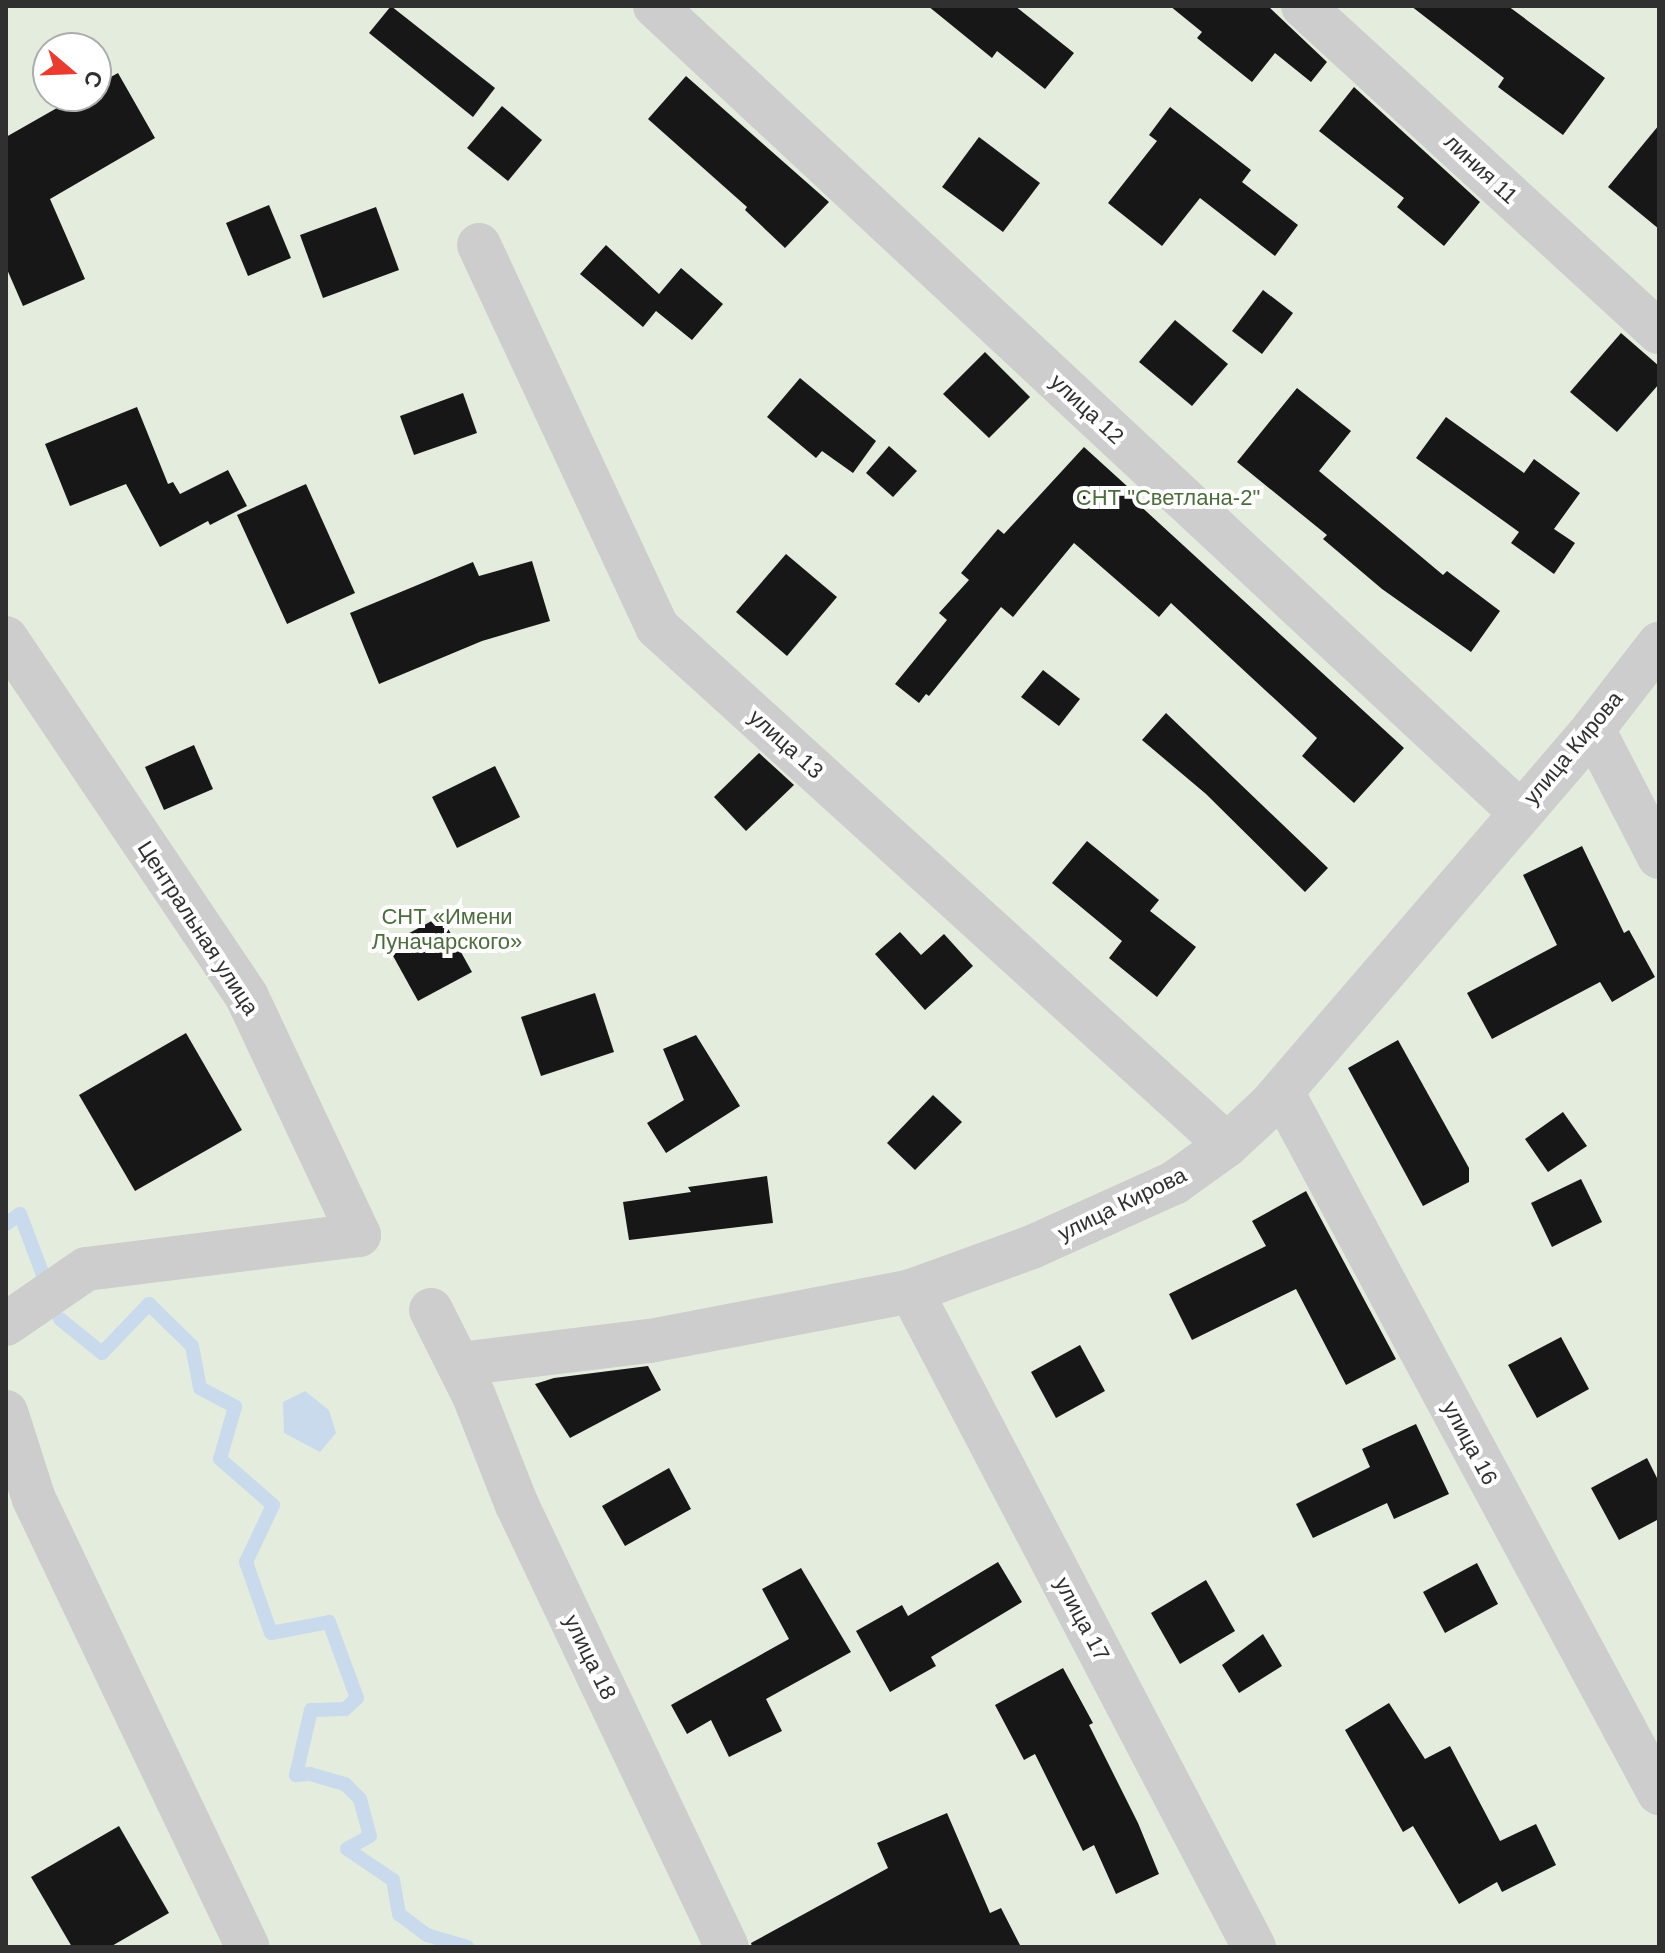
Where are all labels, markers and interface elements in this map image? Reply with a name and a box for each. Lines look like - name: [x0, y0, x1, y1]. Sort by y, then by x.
- north arrow: [32, 32, 112, 112]
- text: С: [79, 68, 108, 91]
- street label: линия 11: [1439, 129, 1523, 209]
- street label: улица 12: [1045, 368, 1129, 450]
- park label: СНТ "Светлана-2": [1076, 485, 1260, 511]
- street label: улица Кирова: [1518, 686, 1628, 810]
- street label: улица 13: [743, 704, 829, 784]
- street label: Центральная улица: [132, 836, 264, 1020]
- park label: СНТ «Имени Луначарского»: [372, 903, 522, 954]
- street label: улица Кирова: [1053, 1161, 1191, 1247]
- street label: улица 16: [1437, 1397, 1503, 1489]
- street label: улица 17: [1049, 1573, 1115, 1665]
- street label: улица 18: [558, 1610, 622, 1704]

